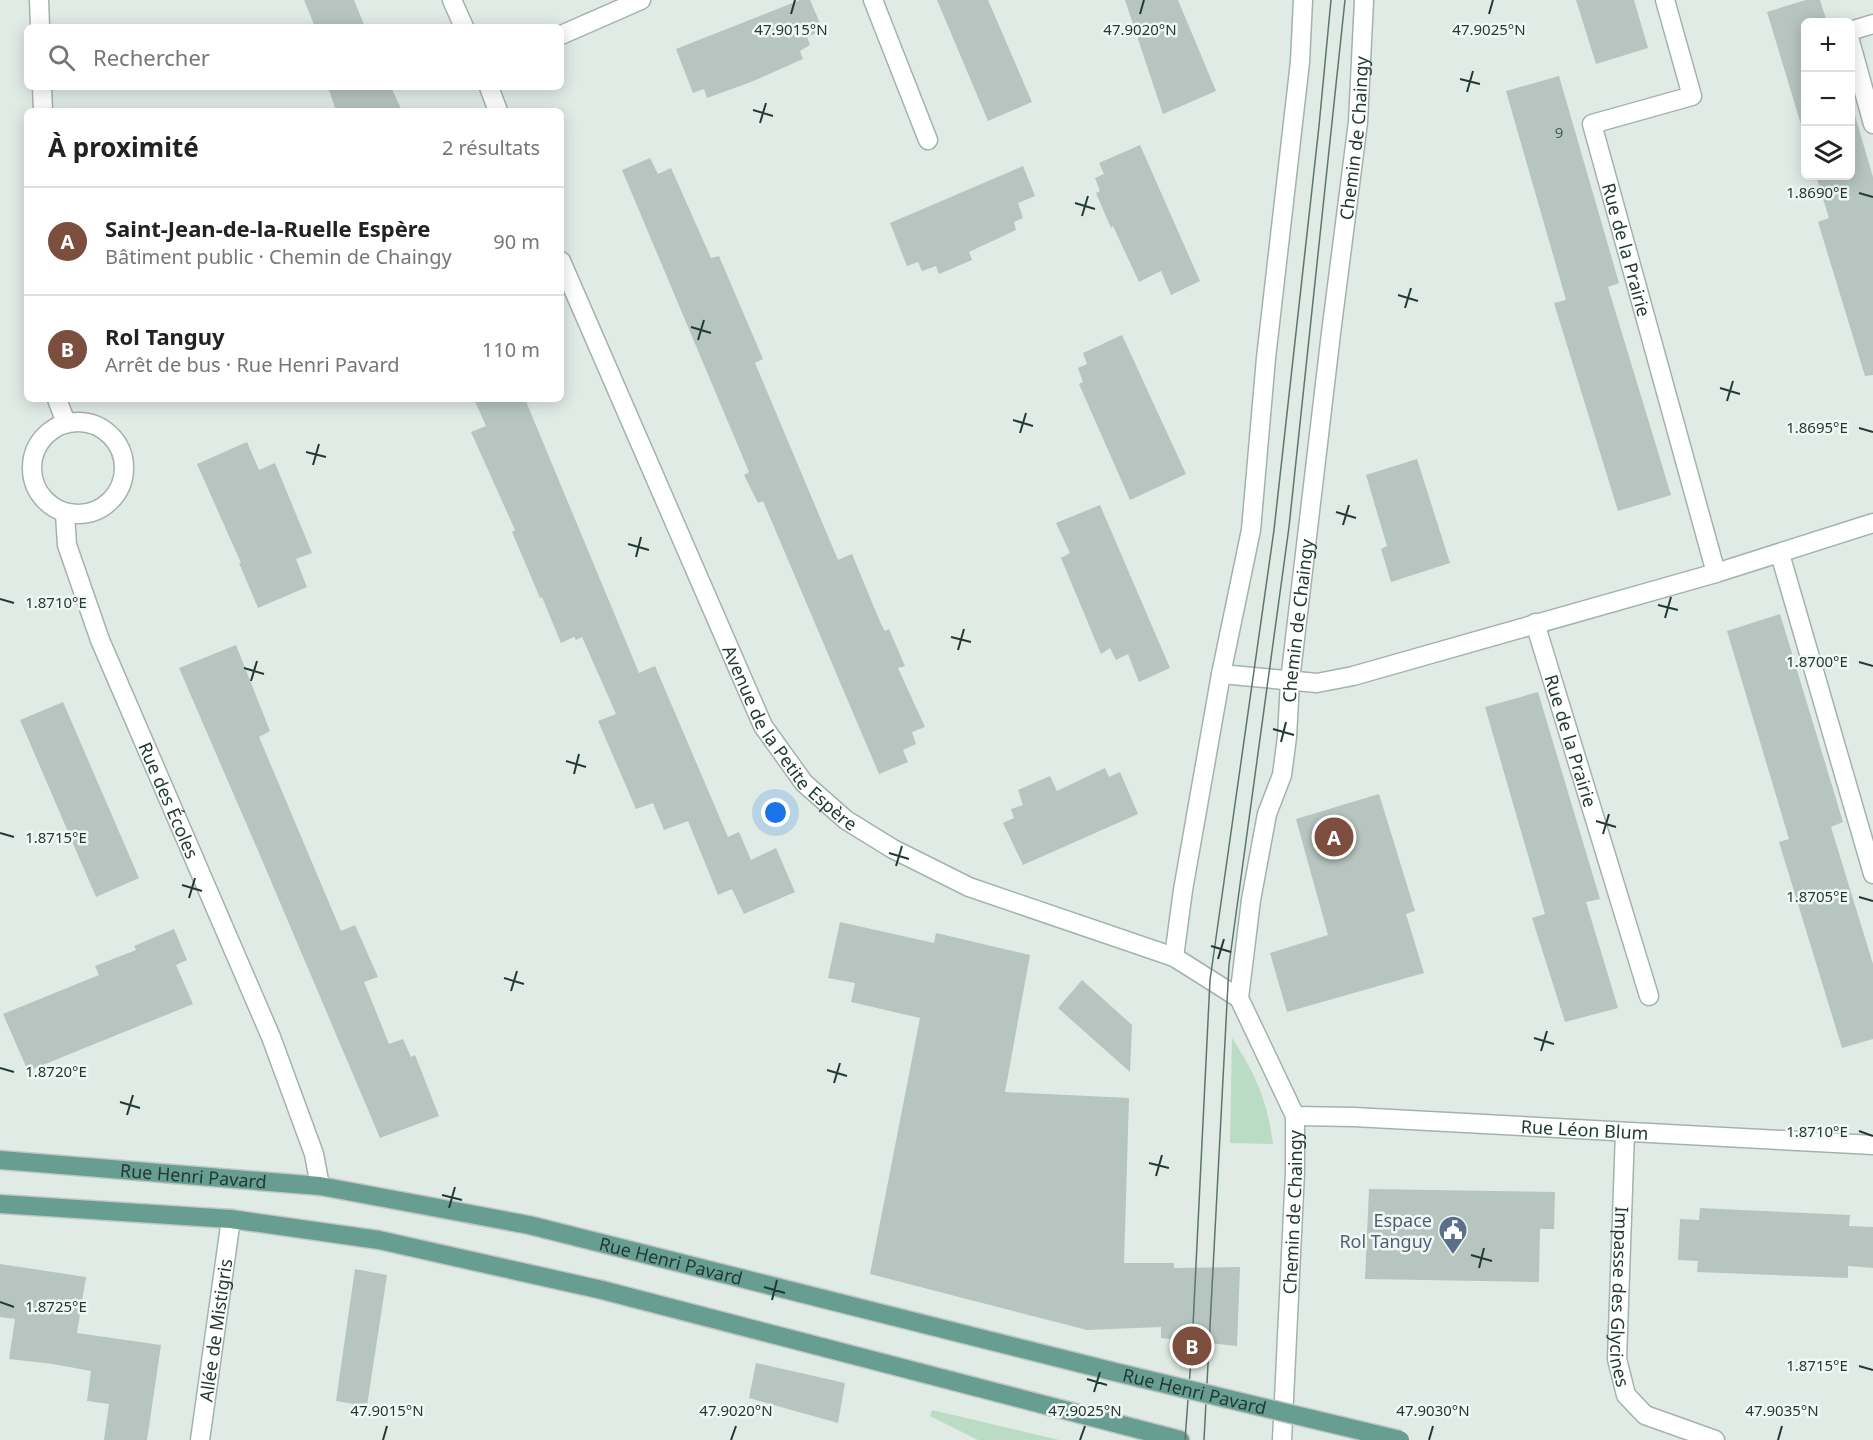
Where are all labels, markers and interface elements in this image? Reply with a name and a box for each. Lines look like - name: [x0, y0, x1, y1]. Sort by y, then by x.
- map controls: [1801, 18, 1855, 180]
- button: +: [1801, 18, 1855, 72]
- text: 47.9015°N: [754, 19, 828, 39]
- text: 47.9020°N: [1103, 19, 1177, 39]
- text: 47.9025°N: [1452, 19, 1526, 39]
- search box: [24, 24, 564, 90]
- icon: search: [45, 41, 78, 74]
- text: Rechercher: [93, 42, 210, 72]
- street label: Chemin de Chaingy: [1334, 55, 1373, 221]
- button: −: [1801, 72, 1855, 126]
- house number: 9: [1555, 122, 1563, 142]
- button: layers: [1801, 126, 1855, 180]
- text: À proximité: [48, 129, 199, 165]
- text: 2 résultats: [442, 134, 540, 161]
- street label: Rue de la Prairie: [1597, 180, 1657, 319]
- text: 1.8690°E: [1786, 182, 1848, 202]
- text: Saint-Jean-de-la-Ruelle Espère: [105, 213, 430, 243]
- text: A: [61, 228, 74, 255]
- text: 90 m: [493, 228, 540, 255]
- text: Bâtiment public · Chemin de Chaingy: [105, 243, 452, 270]
- text: Rol Tanguy: [105, 321, 225, 351]
- text: B: [61, 336, 74, 363]
- text: 110 m: [482, 336, 540, 363]
- text: Arrêt de bus · Rue Henri Pavard: [105, 351, 400, 378]
- text: 1.8695°E: [1786, 417, 1848, 437]
- street label: Chemin de Chaingy: [1277, 537, 1319, 703]
- text: 1.8710°E: [25, 592, 87, 612]
- street label: Avenue de la Petite Espère: [717, 641, 862, 836]
- text: 1.8700°E: [1786, 651, 1848, 671]
- street label: Rue de la Prairie: [1539, 671, 1603, 810]
- street label: Rue des Écoles: [133, 738, 205, 862]
- your location: [761, 798, 790, 827]
- pin: A: [1314, 814, 1354, 860]
- text: 1.8715°E: [25, 827, 87, 847]
- text: 1.8705°E: [1786, 886, 1848, 906]
- text: 1.8720°E: [25, 1061, 87, 1081]
- street label: Rue Léon Blum: [1520, 1114, 1649, 1145]
- text: 1.8710°E: [1786, 1121, 1848, 1141]
- street label: Chemin de Chaingy: [1277, 1129, 1307, 1295]
- street label: Rue Henri Pavard: [119, 1158, 268, 1194]
- street label: Impasse des Glycines: [1605, 1206, 1636, 1389]
- place label: Espace Rol Tanguy: [1339, 1208, 1433, 1253]
- public building icon: Espace Rol Tanguy: [1437, 1214, 1469, 1256]
- street label: Rue Henri Pavard: [597, 1231, 745, 1290]
- street label: Allée de Mistigris: [194, 1257, 237, 1403]
- text: 1.8725°E: [25, 1296, 87, 1316]
- pin: B: [1172, 1324, 1212, 1368]
- text: 1.8715°E: [1786, 1355, 1848, 1375]
- street label: Rue Henri Pavard: [1120, 1362, 1269, 1420]
- text: 47.9015°N: [350, 1400, 424, 1420]
- text: 47.9020°N: [699, 1400, 773, 1420]
- text: 47.9025°N: [1048, 1400, 1122, 1420]
- text: 47.9030°N: [1396, 1400, 1470, 1420]
- text: 47.9035°N: [1745, 1400, 1819, 1420]

